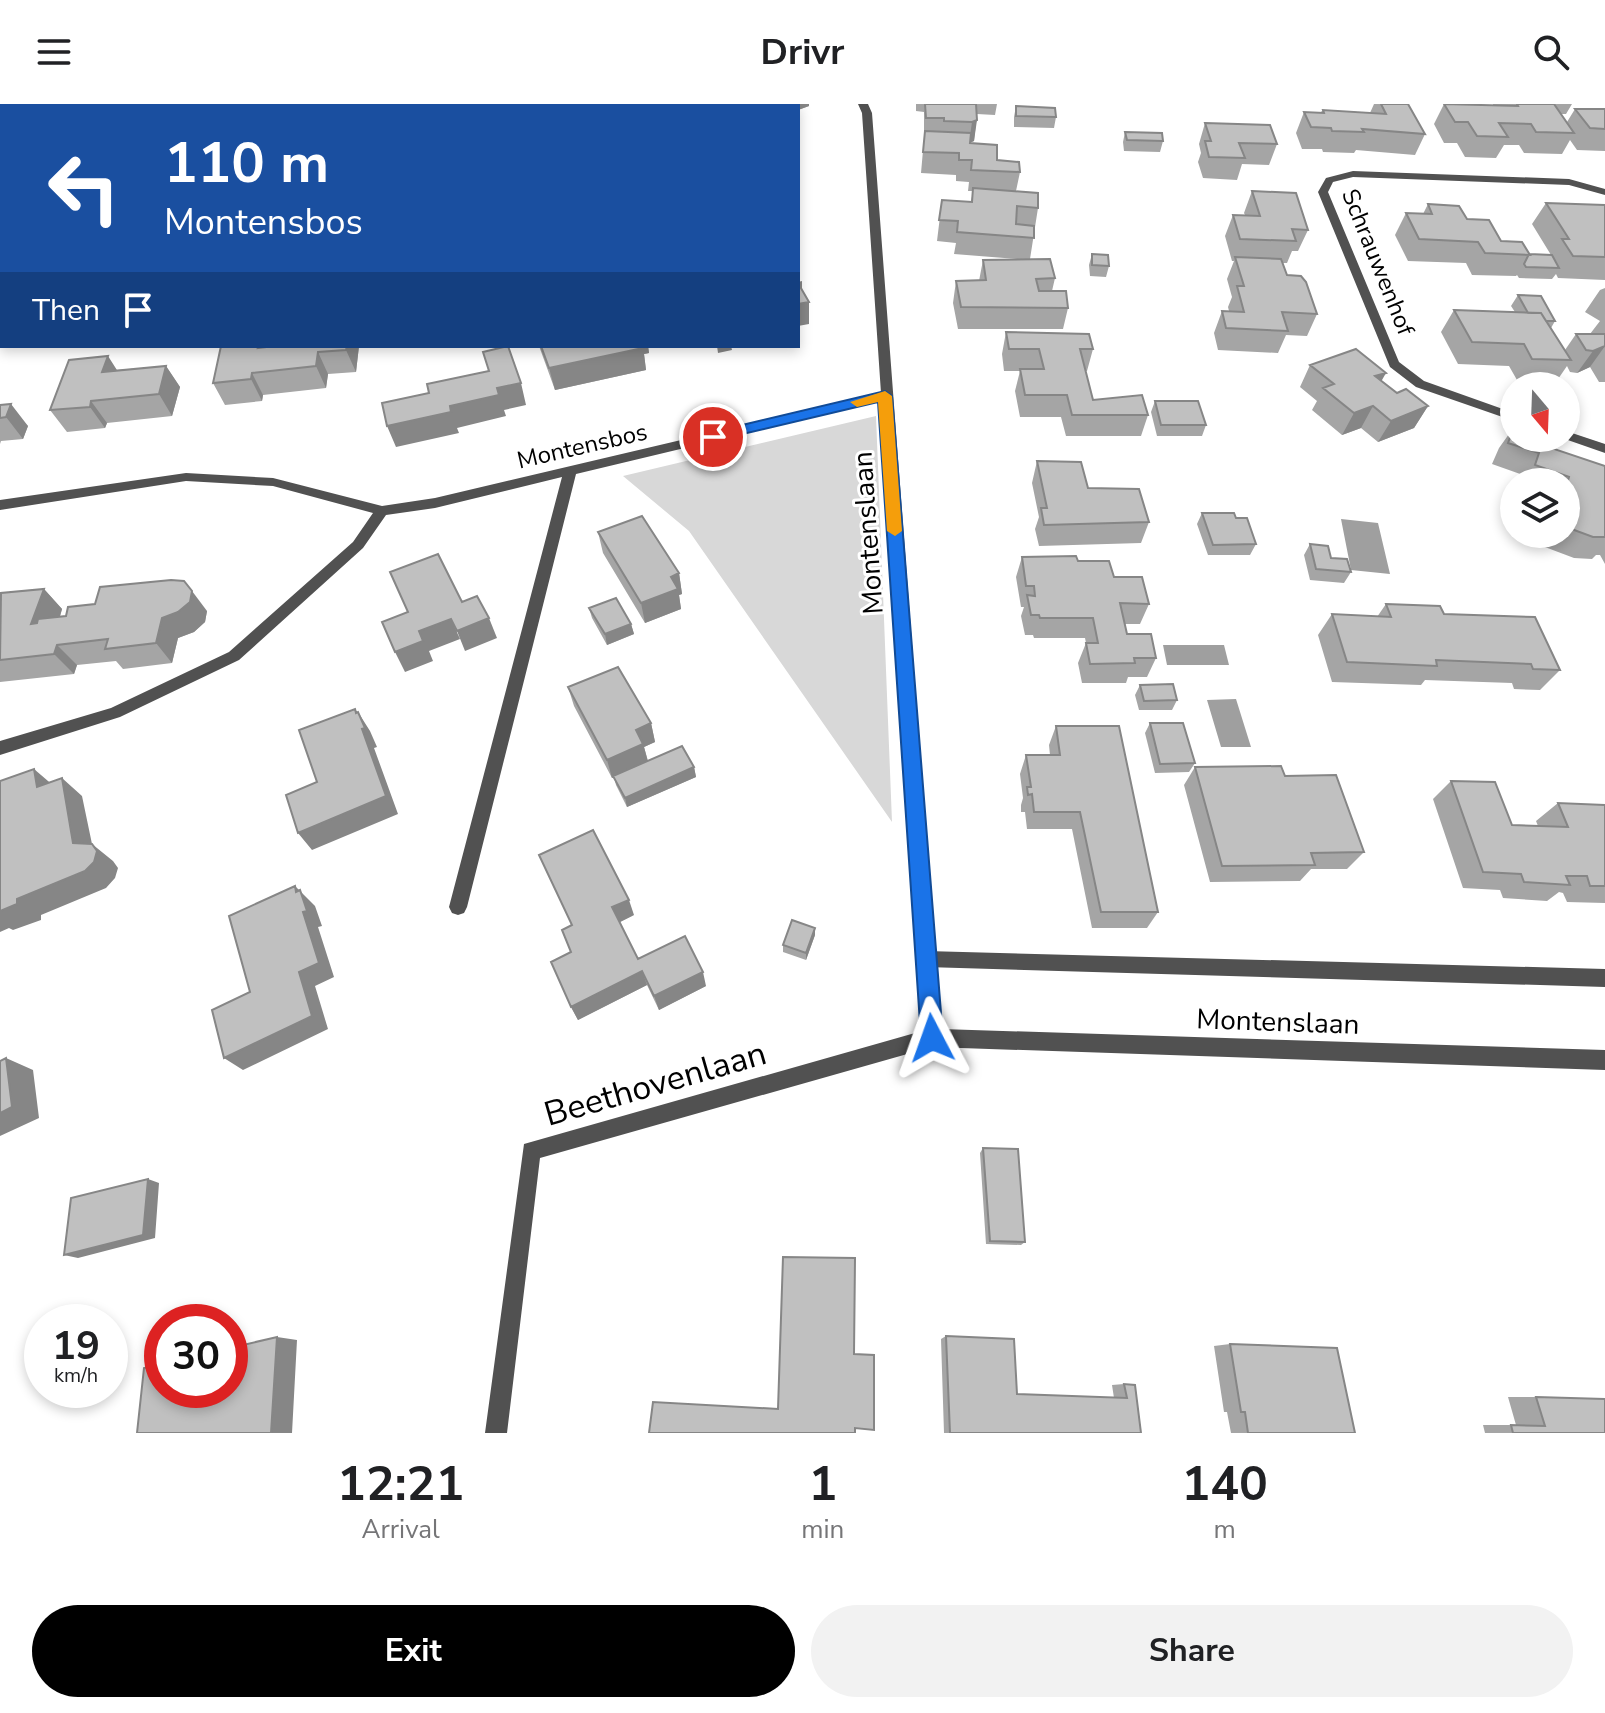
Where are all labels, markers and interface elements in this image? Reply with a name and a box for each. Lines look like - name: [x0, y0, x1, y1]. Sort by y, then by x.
- text: Drivr: [761, 28, 844, 77]
- icon: menu: [32, 30, 76, 74]
- icon: search: [1529, 30, 1573, 74]
- text: 110 m: [164, 125, 329, 202]
- icon: left: [32, 136, 136, 240]
- street label: Schrauwenhof: [1334, 184, 1422, 341]
- text: Montensbos: [164, 198, 363, 247]
- icon: arrive: [116, 288, 160, 332]
- text: Then: [32, 290, 100, 331]
- north arrow: [1500, 372, 1580, 452]
- map controls: [1500, 372, 1580, 548]
- pin: [679, 403, 747, 471]
- street label: Montensbos: [514, 415, 650, 477]
- icon: arrive: [691, 415, 735, 459]
- street label: Montenslaan: [843, 450, 893, 616]
- button: layers: [1500, 468, 1580, 548]
- position arrow: [890, 996, 974, 1080]
- street label: Montenslaan: [1196, 1000, 1360, 1044]
- street label: Beethovenlaan: [539, 1030, 772, 1138]
- speed limit sign: 30: [144, 1304, 248, 1408]
- text: 19: [52, 1319, 100, 1373]
- text: km/h: [54, 1362, 98, 1389]
- text: 12:21: [337, 1451, 464, 1517]
- text: 1: [808, 1451, 837, 1517]
- text: 140: [1181, 1451, 1268, 1517]
- text: Arrival: [362, 1512, 440, 1547]
- text: min: [801, 1512, 844, 1547]
- text: m: [1214, 1512, 1236, 1547]
- button: Exit: [32, 1605, 795, 1697]
- button: Share: [811, 1605, 1573, 1697]

